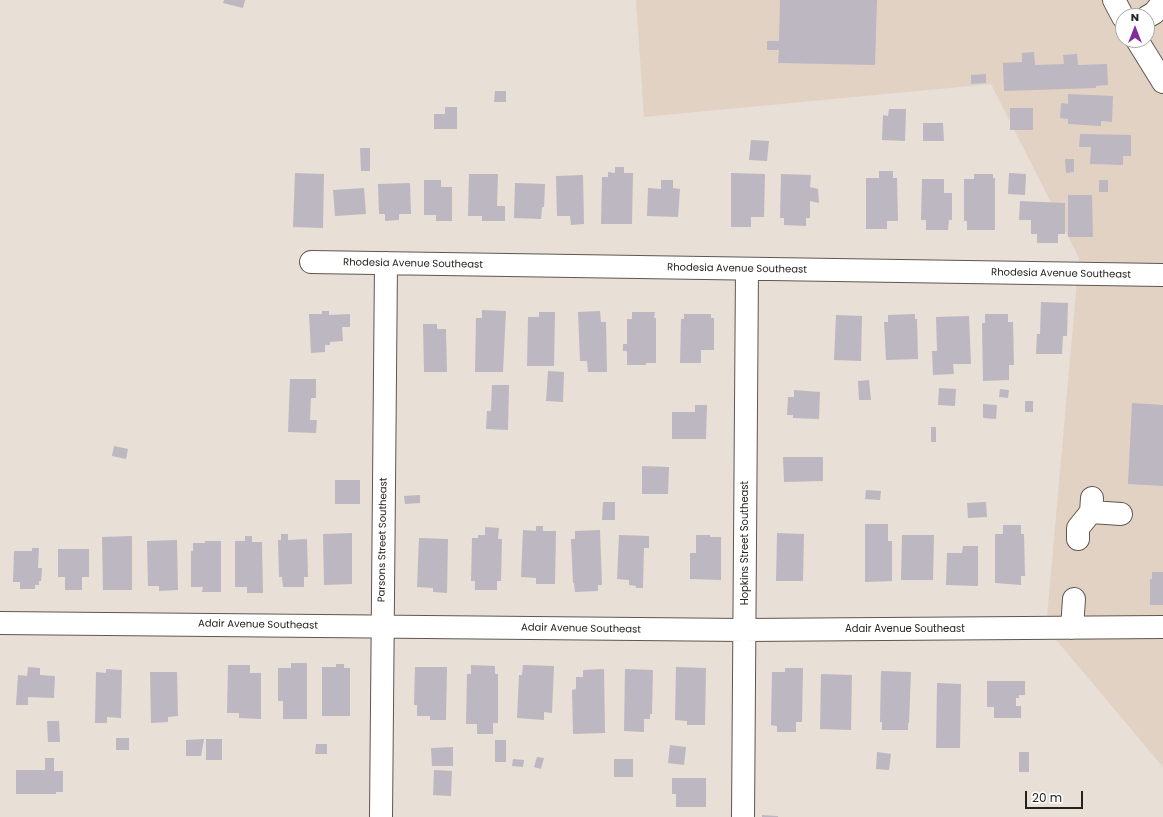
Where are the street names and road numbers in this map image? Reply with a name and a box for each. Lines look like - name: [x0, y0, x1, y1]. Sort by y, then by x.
- street label: Rhodesia Avenue Southeast: [343, 257, 483, 271]
- street label: Rhodesia Avenue Southeast: [667, 262, 807, 276]
- street label: Rhodesia Avenue Southeast: [991, 267, 1131, 281]
- street label: Parsons Street Southeast: [376, 478, 390, 602]
- street label: Hopkins Street Southeast: [739, 481, 751, 605]
- street label: Adair Avenue Southeast: [198, 618, 318, 632]
- street label: Adair Avenue Southeast: [521, 622, 641, 636]
- street label: Adair Avenue Southeast: [845, 623, 965, 635]

